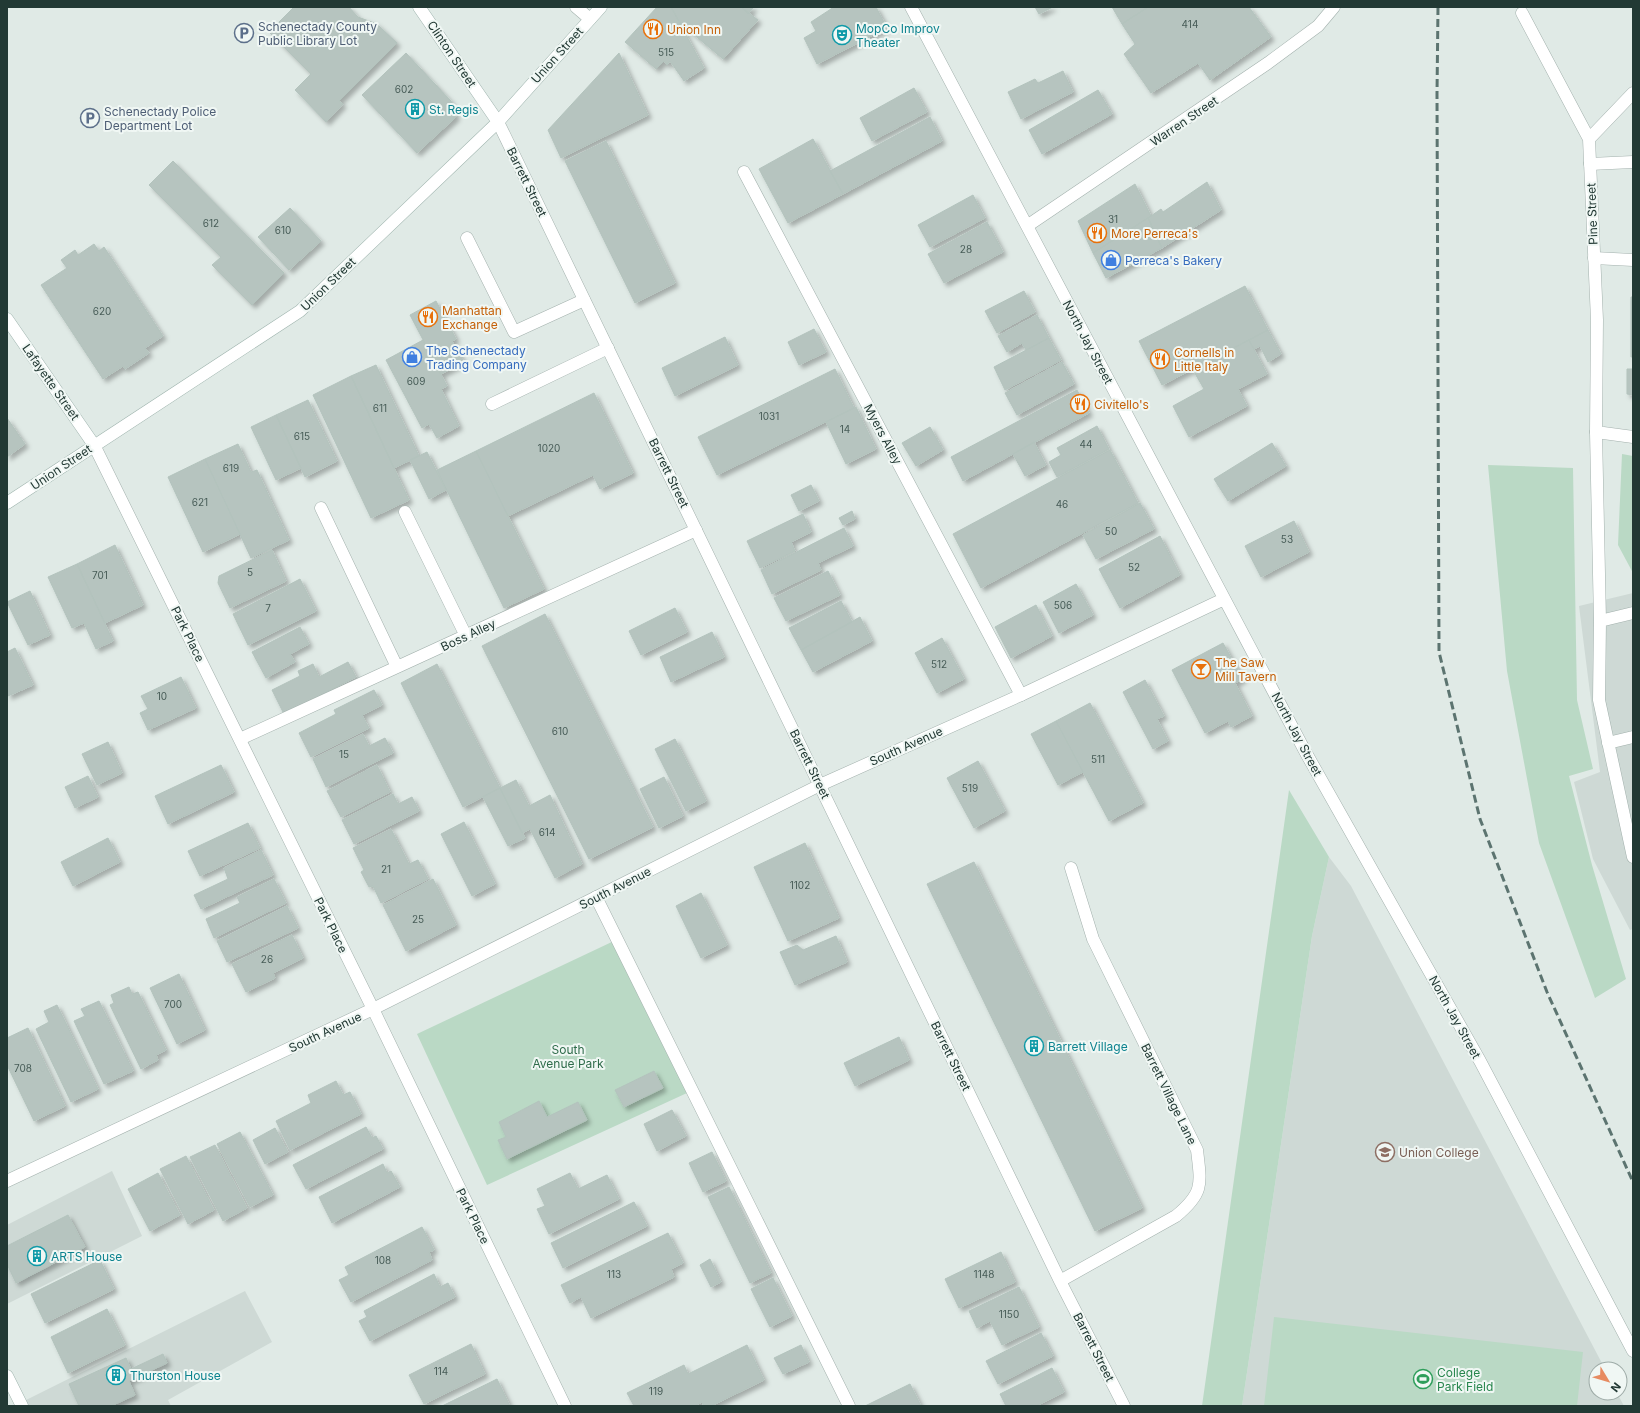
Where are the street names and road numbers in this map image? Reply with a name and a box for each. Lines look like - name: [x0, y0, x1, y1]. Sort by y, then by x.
- street label: Clinton Street: [424, 18, 480, 90]
- street label: Union Street: [528, 24, 586, 86]
- street label: Warren Street: [1147, 93, 1221, 149]
- street label: Barrett Street: [504, 145, 550, 219]
- street label: Pine Street: [1583, 183, 1601, 245]
- street label: Union Street: [297, 254, 359, 314]
- street label: North Jay Street: [1060, 298, 1116, 387]
- street label: Lafayette Street: [19, 341, 83, 423]
- street label: Myers Alley: [861, 401, 905, 467]
- street label: Barrett Street: [646, 436, 692, 510]
- street label: Union Street: [28, 441, 94, 493]
- street label: Park Place: [168, 604, 208, 664]
- street label: Boss Alley: [438, 616, 498, 654]
- street label: North Jay Street: [1269, 690, 1325, 779]
- street label: South Avenue: [867, 723, 945, 769]
- street label: Barrett Street: [787, 727, 833, 801]
- street label: South Avenue: [577, 863, 653, 913]
- street label: Park Place: [311, 895, 351, 955]
- street label: North Jay Street: [1426, 973, 1484, 1061]
- street label: South Avenue: [286, 1009, 364, 1055]
- street label: Barrett Street: [928, 1019, 974, 1093]
- street label: Barrett Village Lane: [1138, 1041, 1200, 1147]
- street label: Park Place: [453, 1186, 493, 1246]
- street label: Barrett Street: [1070, 1310, 1118, 1384]

